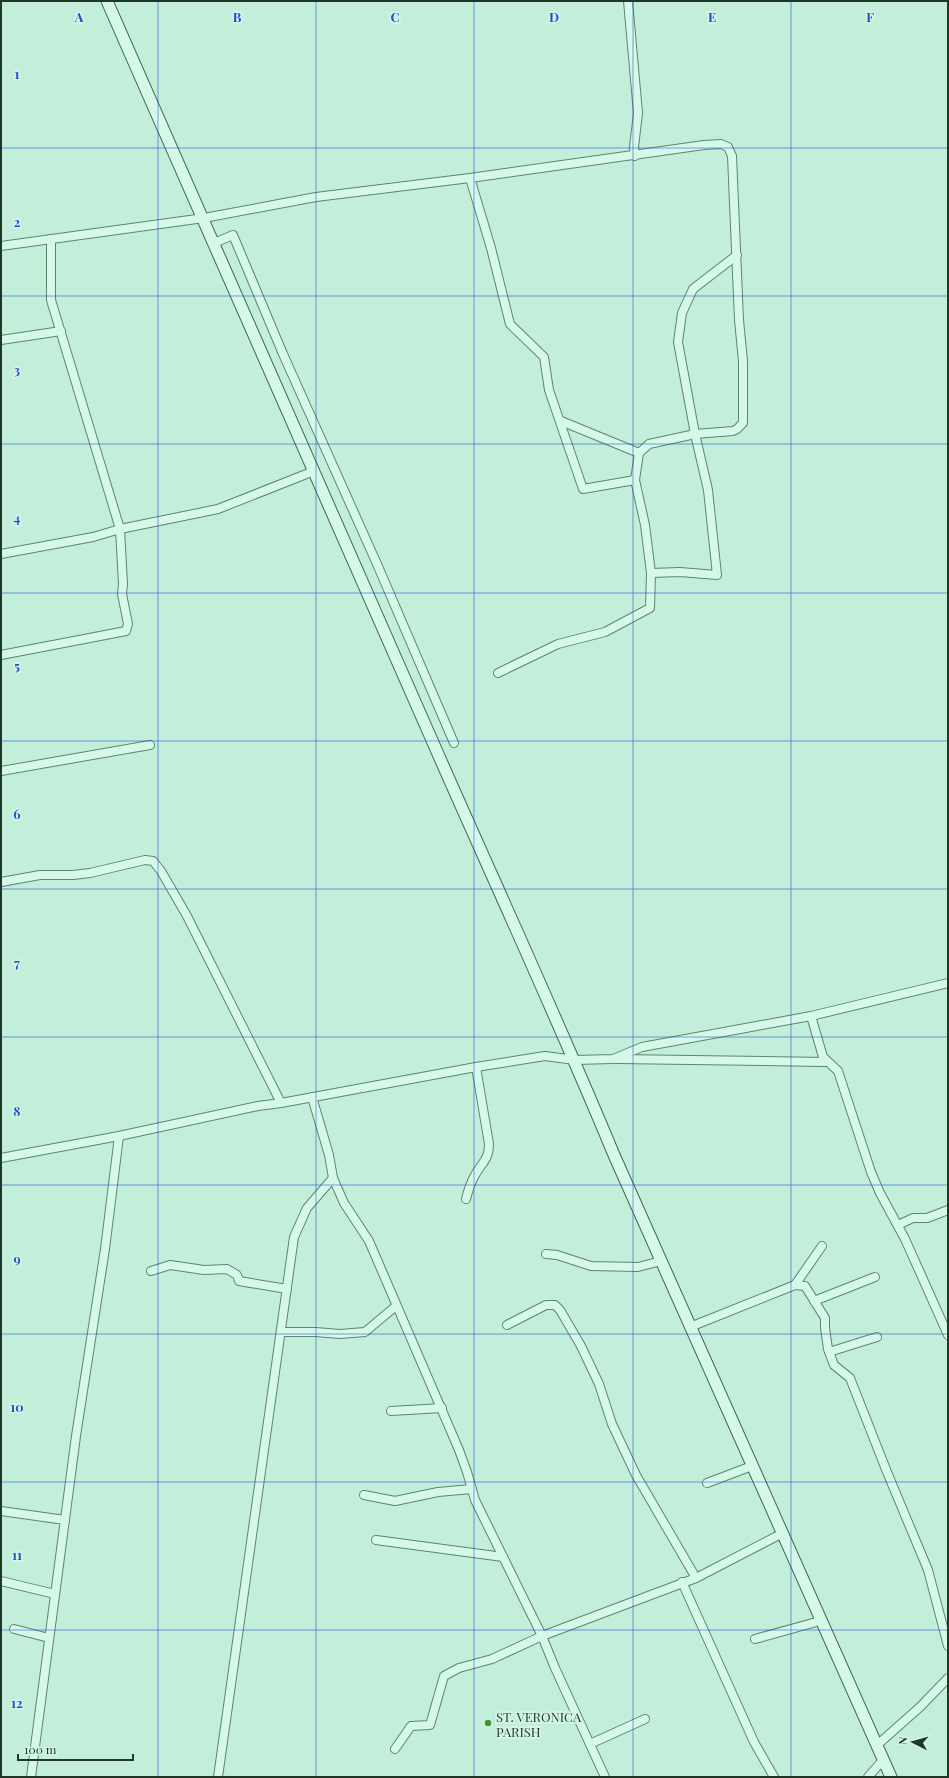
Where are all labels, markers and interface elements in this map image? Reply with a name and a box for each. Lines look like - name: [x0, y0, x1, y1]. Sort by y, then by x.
- text: A: [74, 8, 84, 25]
- text: B: [233, 8, 242, 25]
- text: C: [390, 8, 400, 25]
- text: D: [549, 8, 559, 25]
- text: E: [708, 8, 716, 25]
- text: F: [866, 8, 874, 25]
- text: 1: [15, 65, 20, 82]
- text: 2: [14, 213, 21, 230]
- text: 3: [14, 361, 20, 378]
- text: 4: [14, 509, 21, 526]
- text: 5: [14, 657, 20, 674]
- text: 6: [13, 805, 21, 822]
- text: 7: [14, 954, 20, 971]
- text: 8: [13, 1102, 21, 1119]
- text: 9: [13, 1250, 21, 1267]
- text: 10: [10, 1398, 24, 1415]
- text: 11: [12, 1546, 22, 1563]
- text: 12: [11, 1694, 23, 1711]
- place label: ST. VERONICA PARISH: [496, 1708, 582, 1740]
- marker: ST. VERONICA PARISH: [483, 1718, 493, 1728]
- north arrow: [893, 1722, 933, 1762]
- scale bar: [18, 1736, 133, 1762]
- text: N: [895, 1736, 910, 1746]
- text: 100 m: [24, 1741, 57, 1757]

